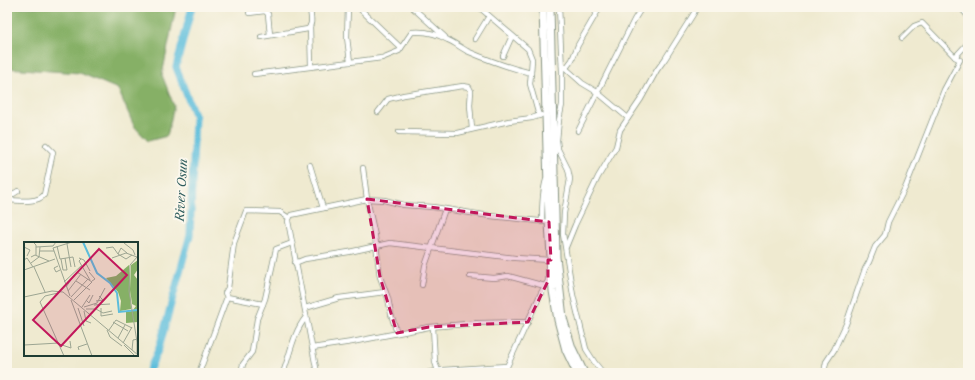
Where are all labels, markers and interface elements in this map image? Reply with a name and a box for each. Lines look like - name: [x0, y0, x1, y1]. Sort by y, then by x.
- water label: River Osun: [172, 158, 190, 223]
- inset map: [24, 242, 138, 356]

